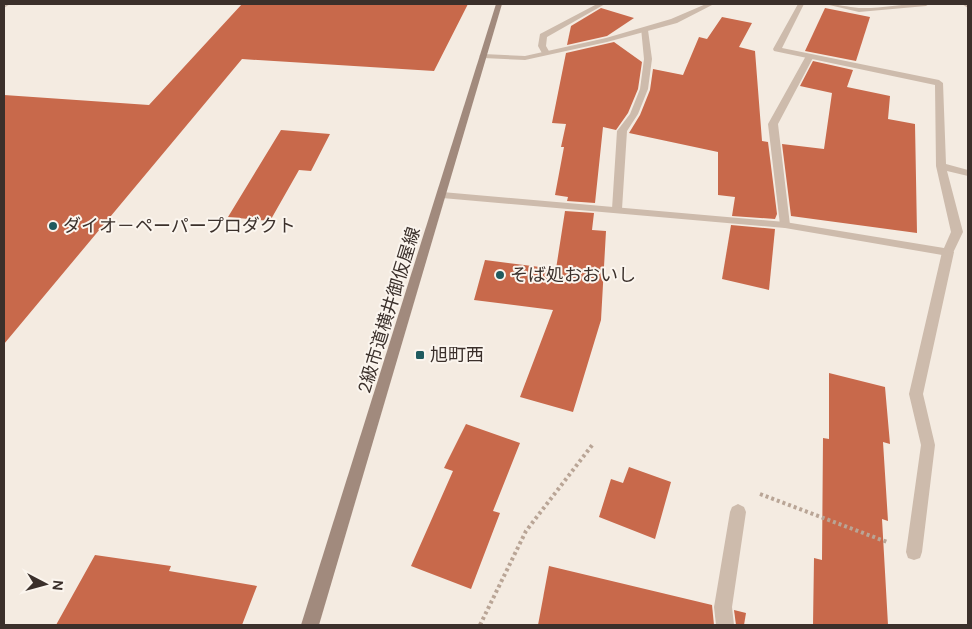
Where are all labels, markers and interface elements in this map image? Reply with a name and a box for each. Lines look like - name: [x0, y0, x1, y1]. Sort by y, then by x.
- place label: ダイオ－ペーパープロダクト: [63, 214, 296, 238]
- marker: ダイオ－ペーパープロダクト: [47, 220, 59, 232]
- street label: 2級市道横井御仮屋線: [352, 224, 426, 396]
- place label: そば処おおいし: [510, 263, 636, 287]
- marker: そば処おおいし: [494, 269, 506, 281]
- place label: 旭町西: [430, 343, 484, 367]
- marker: 旭町西: [414, 349, 426, 361]
- north arrow: [20, 559, 70, 609]
- text: N: [48, 579, 67, 591]

